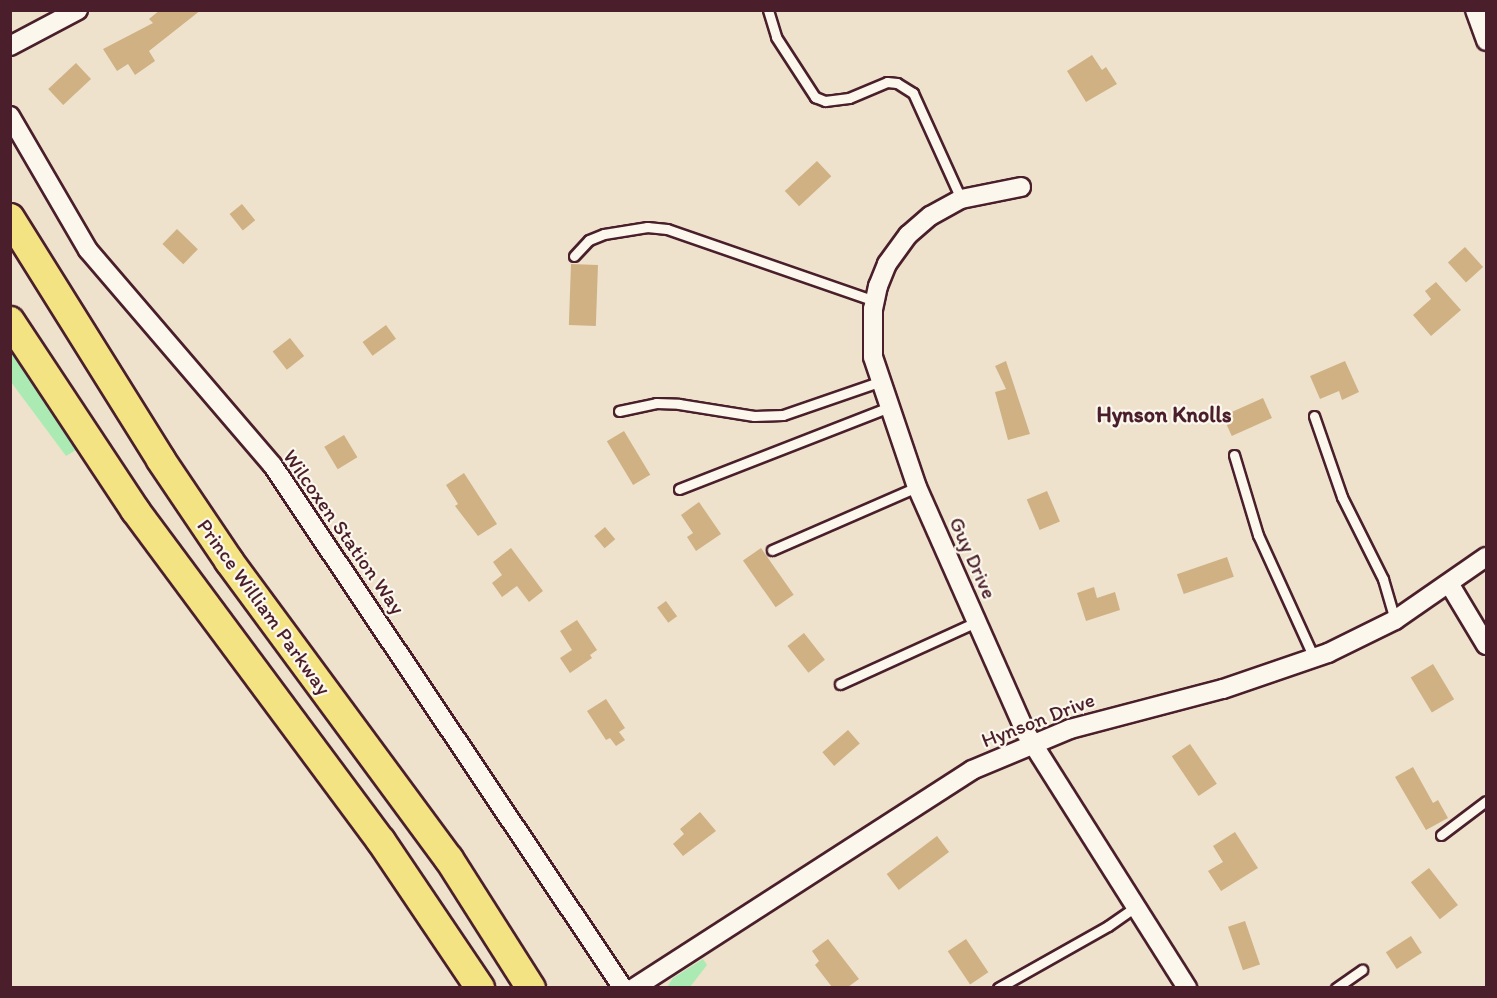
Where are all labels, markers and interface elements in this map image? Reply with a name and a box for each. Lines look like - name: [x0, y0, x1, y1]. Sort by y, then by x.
- district label: Hynson Knolls: [1096, 402, 1232, 428]
- street label: Wilcoxen Station Way: [278, 445, 410, 619]
- street label: Guy Drive: [944, 513, 1002, 603]
- street label: Prince William Parkway: [192, 514, 336, 700]
- street label: Hynson Drive: [978, 687, 1098, 753]

